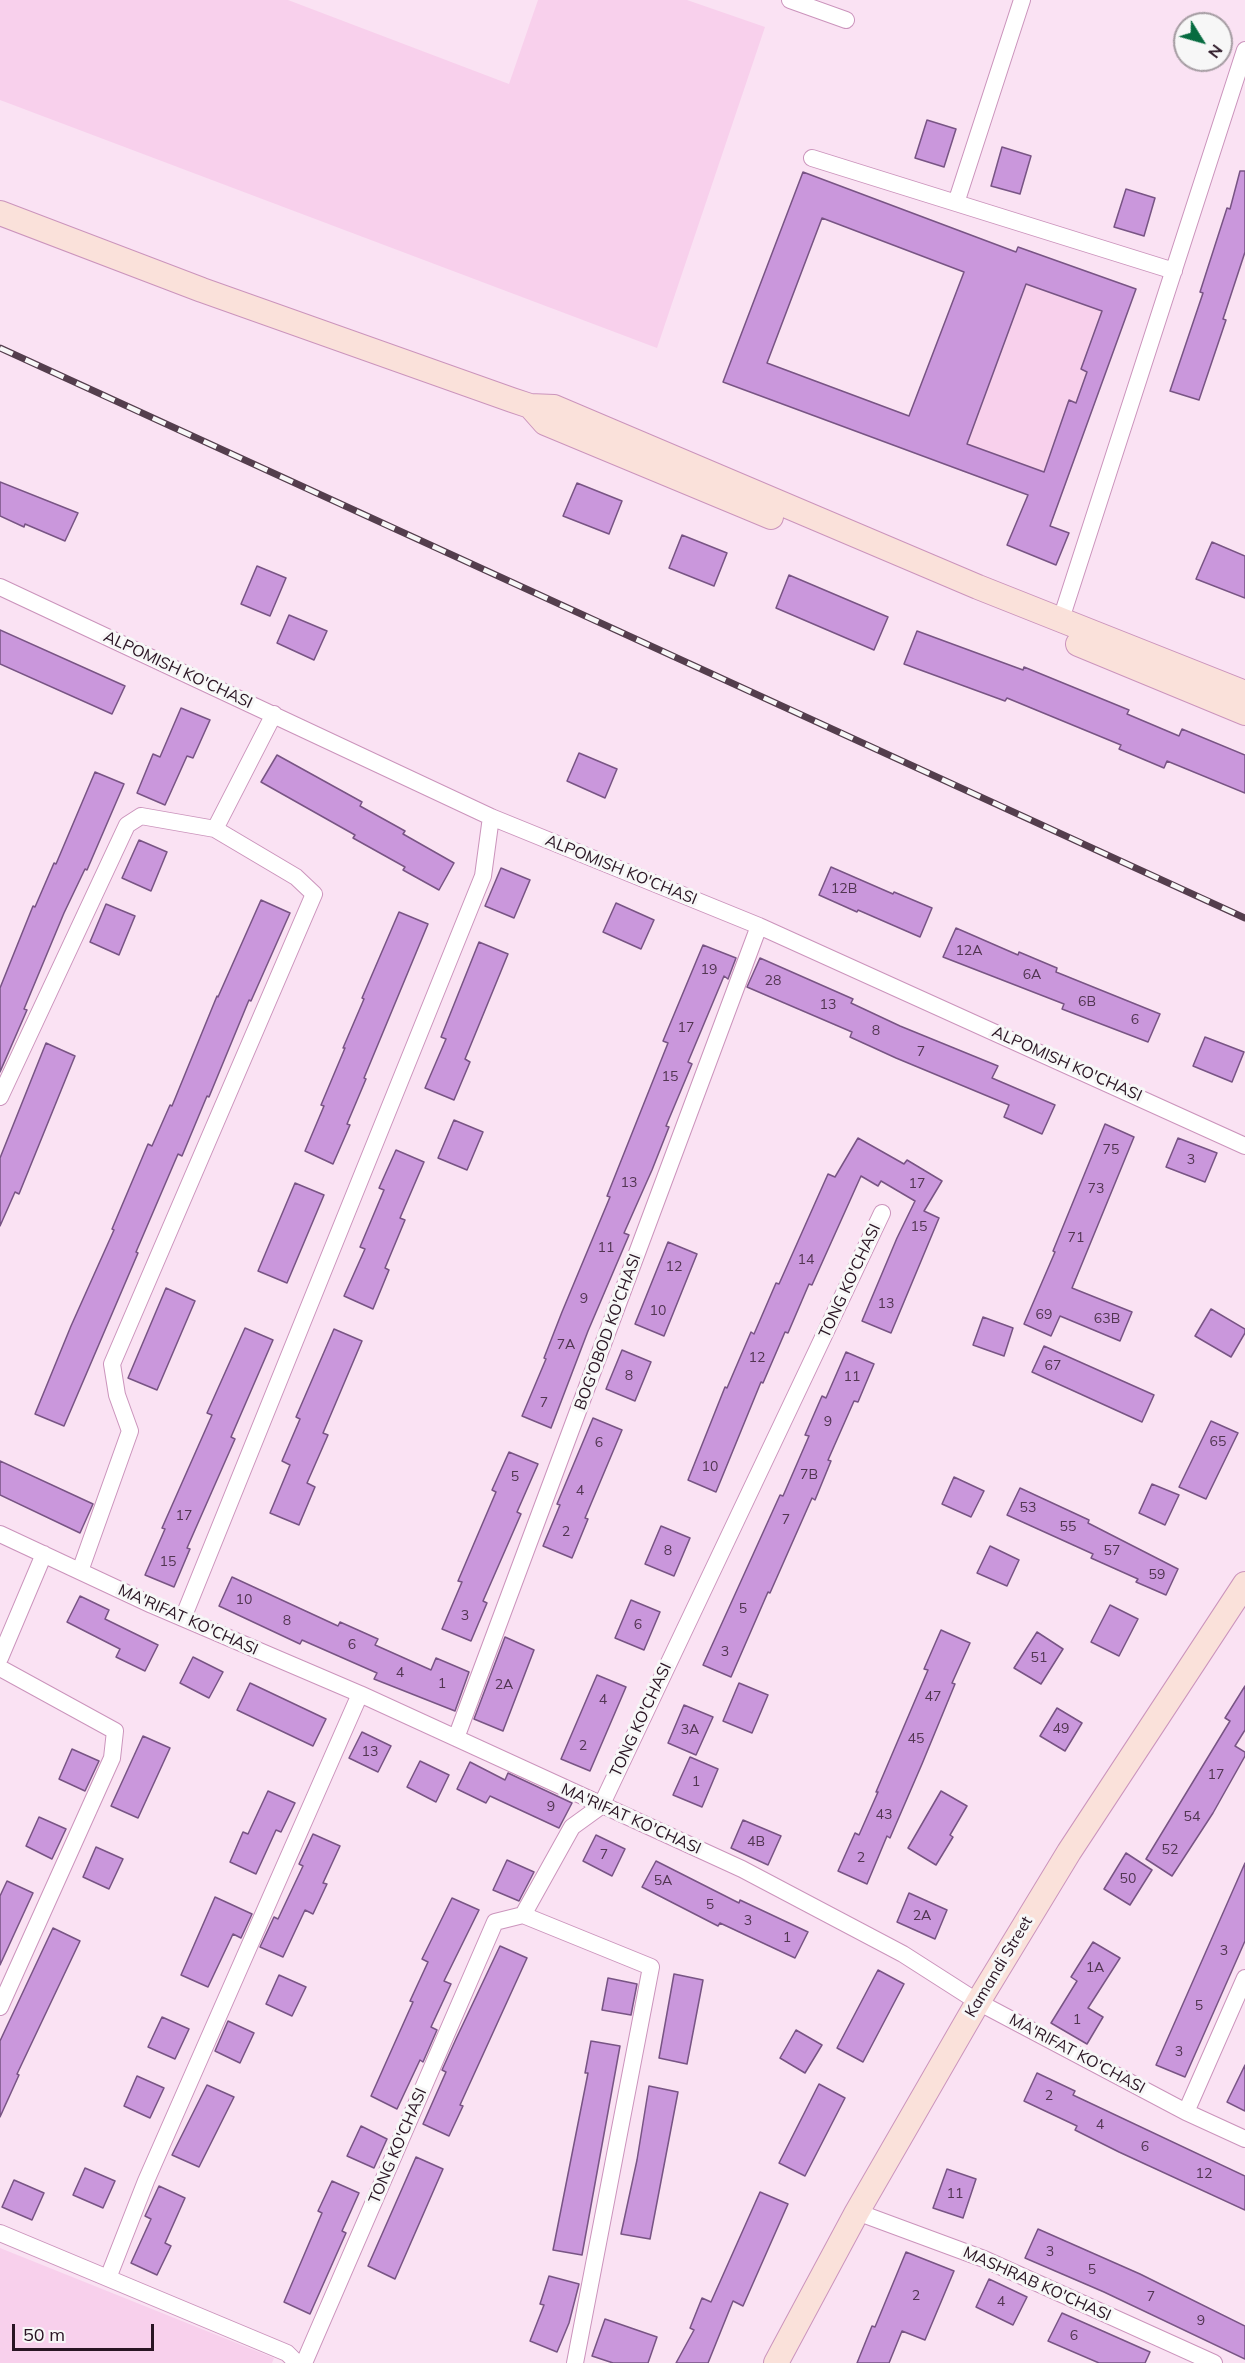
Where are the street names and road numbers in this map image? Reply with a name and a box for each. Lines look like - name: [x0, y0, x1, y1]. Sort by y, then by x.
- street label: ALPOMISH KO'CHASI: [101, 627, 255, 713]
- street label: ALPOMISH KO'CHASI: [542, 831, 700, 909]
- street label: ALPOMISH KO'CHASI: [989, 1022, 1145, 1106]
- street label: TONG KO'CHASI: [815, 1221, 885, 1341]
- street label: BOG'OBOD KO'CHASI: [571, 1251, 645, 1413]
- street label: MA'RIFAT KO'CHASI: [115, 1580, 261, 1660]
- street label: TONG KO'CHASI: [606, 1660, 676, 1780]
- street label: MA'RIFAT KO'CHASI: [558, 1779, 704, 1859]
- street label: Kamandi Street: [961, 1913, 1037, 2021]
- street label: MA'RIFAT KO'CHASI: [1006, 2010, 1148, 2098]
- street label: TONG KO'CHASI: [365, 2085, 431, 2207]
- street label: MASHRAB KO'CHASI: [960, 2243, 1114, 2325]

